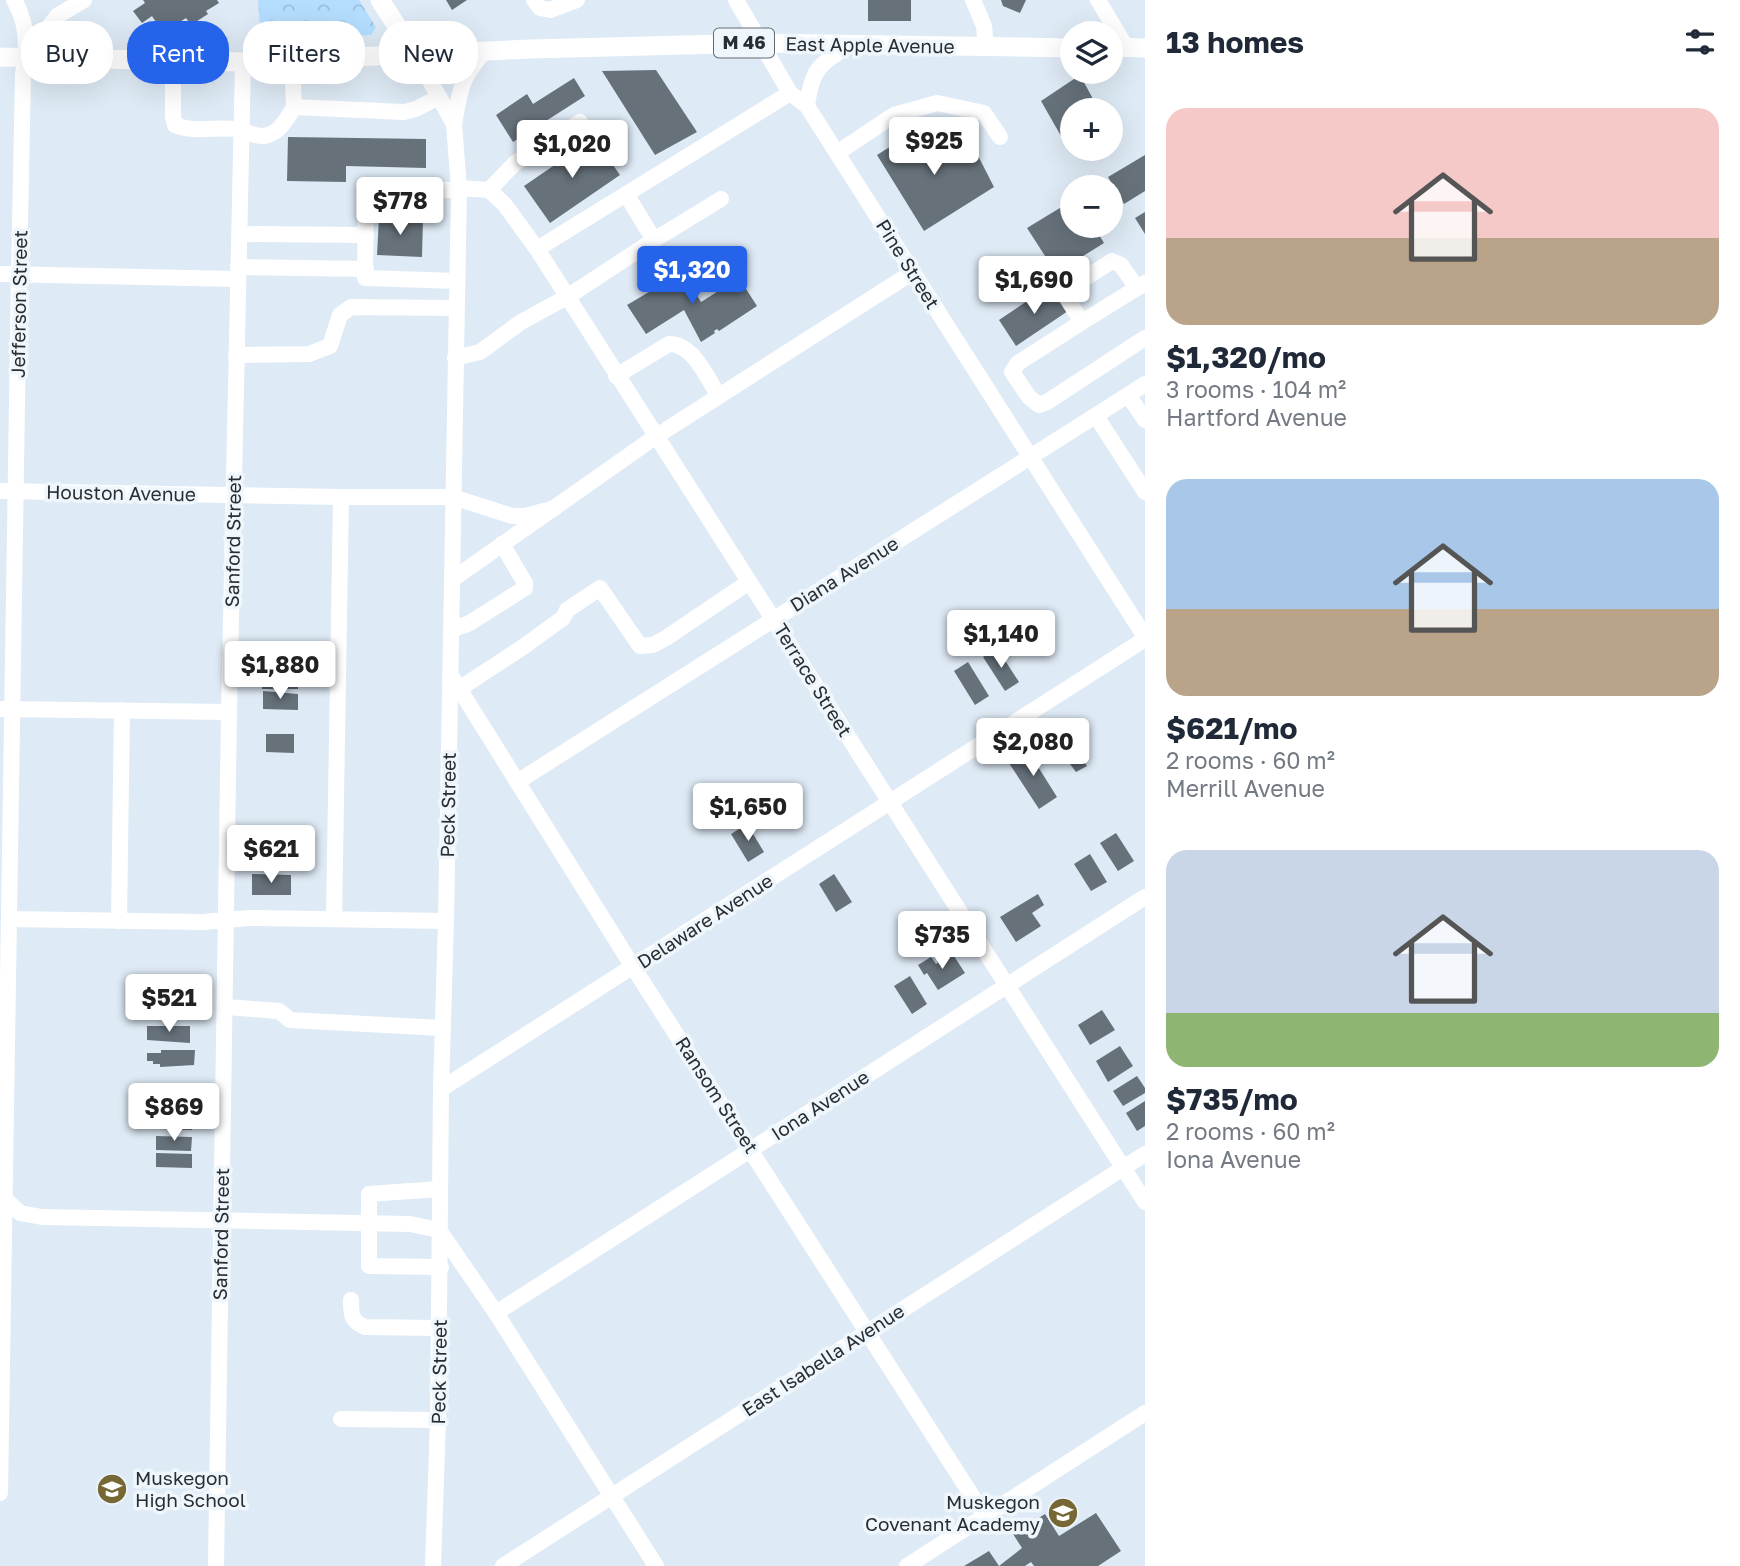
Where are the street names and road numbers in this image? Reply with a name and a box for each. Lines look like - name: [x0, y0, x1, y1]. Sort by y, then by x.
- road number: M 46: [714, 28, 774, 58]
- street label: East Apple Avenue: [785, 32, 955, 57]
- street label: Pine Street: [872, 215, 945, 313]
- street label: Jefferson Street: [6, 230, 31, 378]
- street label: Sanford Street: [220, 474, 245, 607]
- street label: Houston Avenue: [46, 480, 196, 505]
- street label: Diana Avenue: [785, 531, 902, 616]
- street label: Terrace Street: [770, 619, 857, 740]
- street label: Peck Street: [435, 752, 460, 858]
- street label: Delaware Avenue: [633, 868, 777, 973]
- street label: Ransom Street: [671, 1032, 764, 1157]
- street label: Iona Avenue: [767, 1065, 873, 1145]
- street label: Sanford Street: [208, 1167, 233, 1300]
- street label: East Isabella Avenue: [737, 1299, 908, 1421]
- street label: Peck Street: [426, 1319, 451, 1425]

